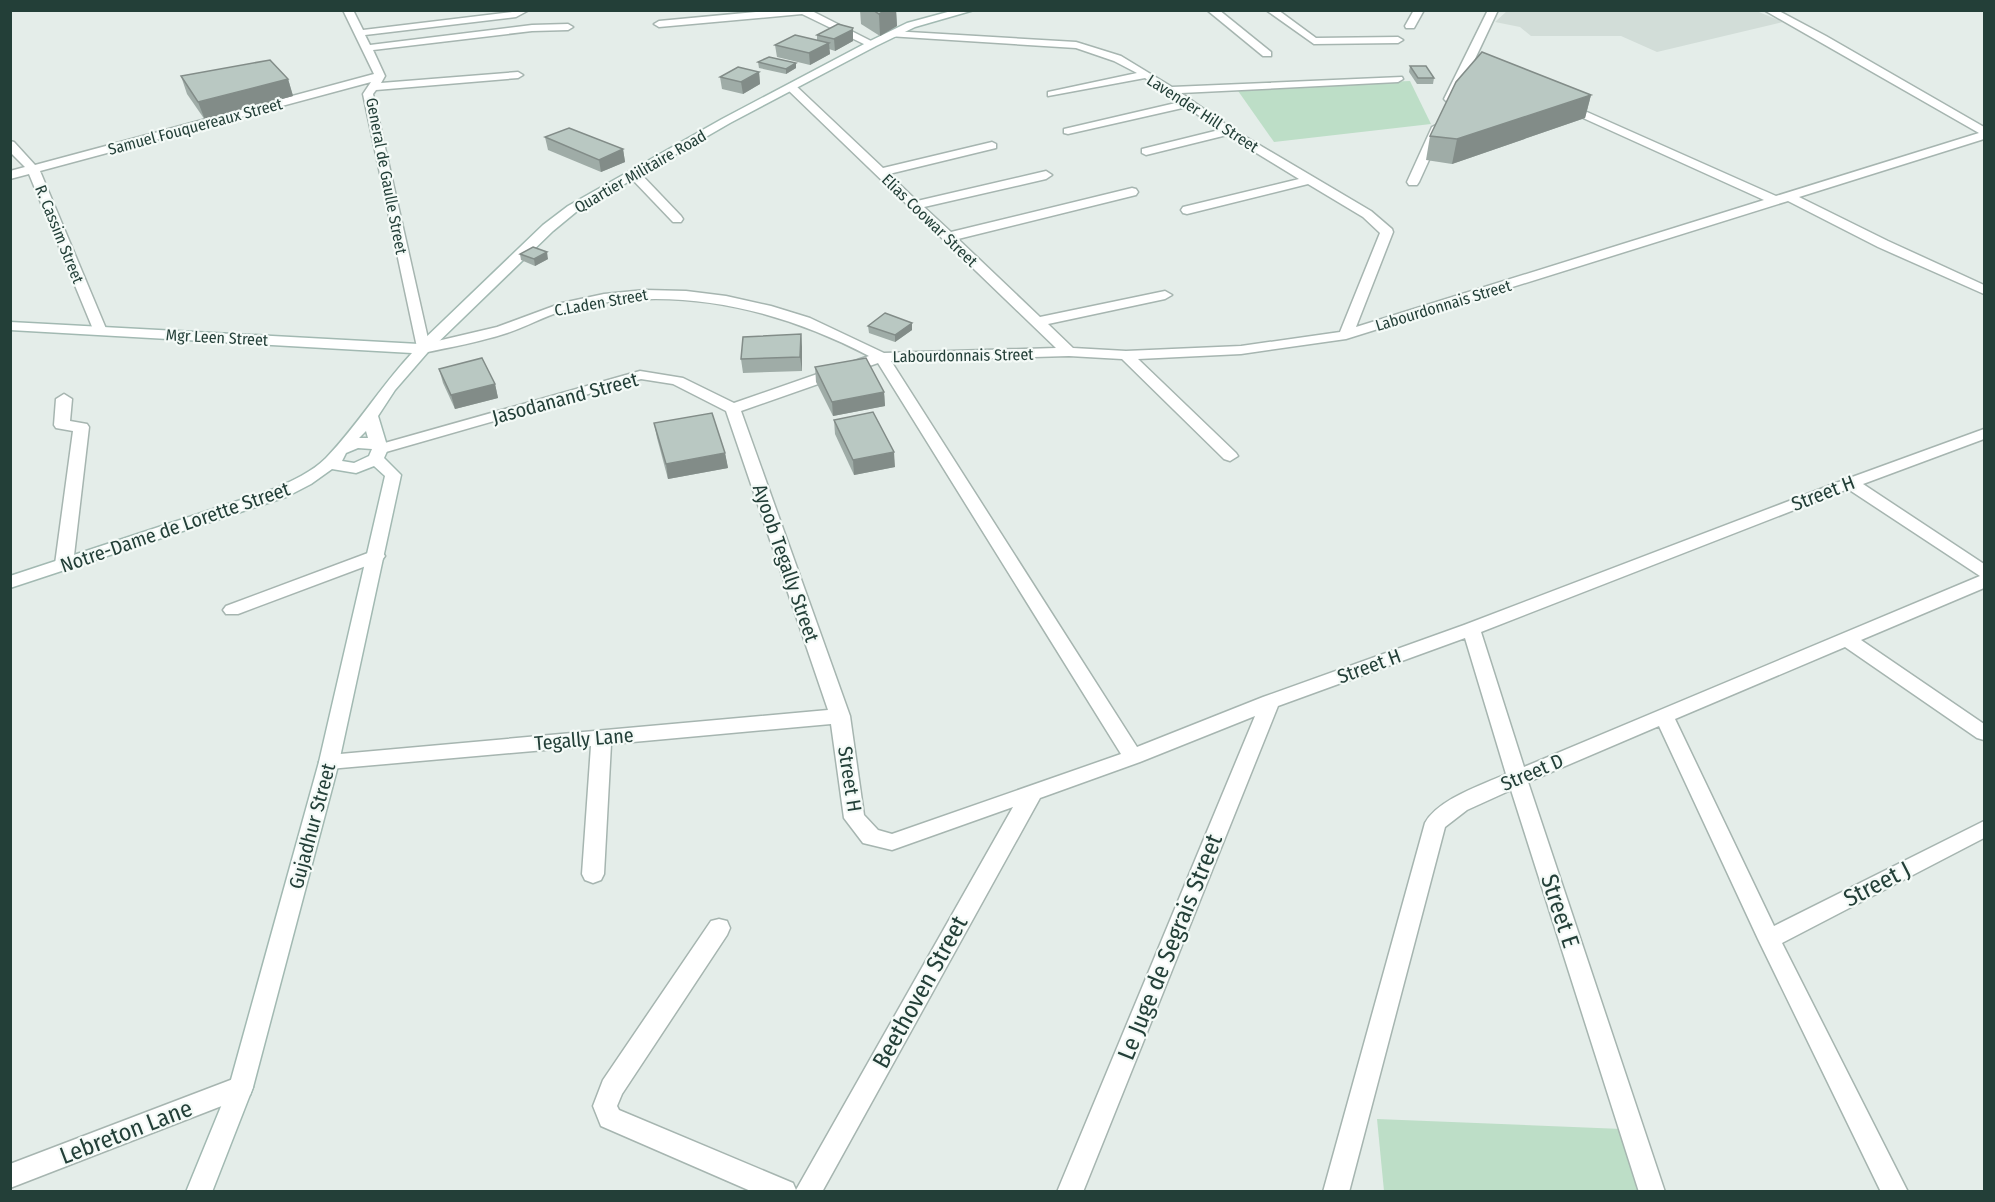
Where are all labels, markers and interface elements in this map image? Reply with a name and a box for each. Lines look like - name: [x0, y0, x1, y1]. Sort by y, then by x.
- street label: Lavender Hill Street: [1143, 70, 1263, 157]
- street label: Samuel Fouquereaux Street: [106, 94, 285, 159]
- street label: General de Gaulle Street: [362, 96, 411, 257]
- street label: Quartier Militaire Road: [571, 126, 710, 217]
- street label: Elias Coowar Street: [878, 170, 982, 271]
- street label: R. Cassim Street: [31, 182, 88, 287]
- street label: Labourdonnais Street: [1373, 276, 1514, 335]
- street label: C.Laden Street: [553, 285, 650, 320]
- street label: Mgr Leen Street: [165, 325, 269, 350]
- street label: Labourdonnais Street: [892, 345, 1034, 366]
- street label: Jasodanand Street: [489, 367, 641, 429]
- street label: Street H: [1788, 470, 1858, 516]
- street label: Notre-Dame de Lorette Street: [57, 476, 293, 578]
- street label: Ayoob Tegally Street: [748, 481, 824, 646]
- street label: Street H: [1334, 643, 1404, 689]
- street label: Tegally Lane: [533, 723, 635, 755]
- street label: Street H: [833, 745, 867, 813]
- street label: Street D: [1497, 748, 1567, 796]
- street label: Gujadhur Street: [284, 760, 340, 892]
- street label: Le Juge de Segrais Street: [1112, 830, 1228, 1064]
- street label: Street J: [1839, 855, 1915, 913]
- street label: Street E: [1535, 871, 1585, 951]
- street label: Beethoven Street: [867, 911, 973, 1073]
- street label: Lebreton Lane: [56, 1094, 196, 1170]

